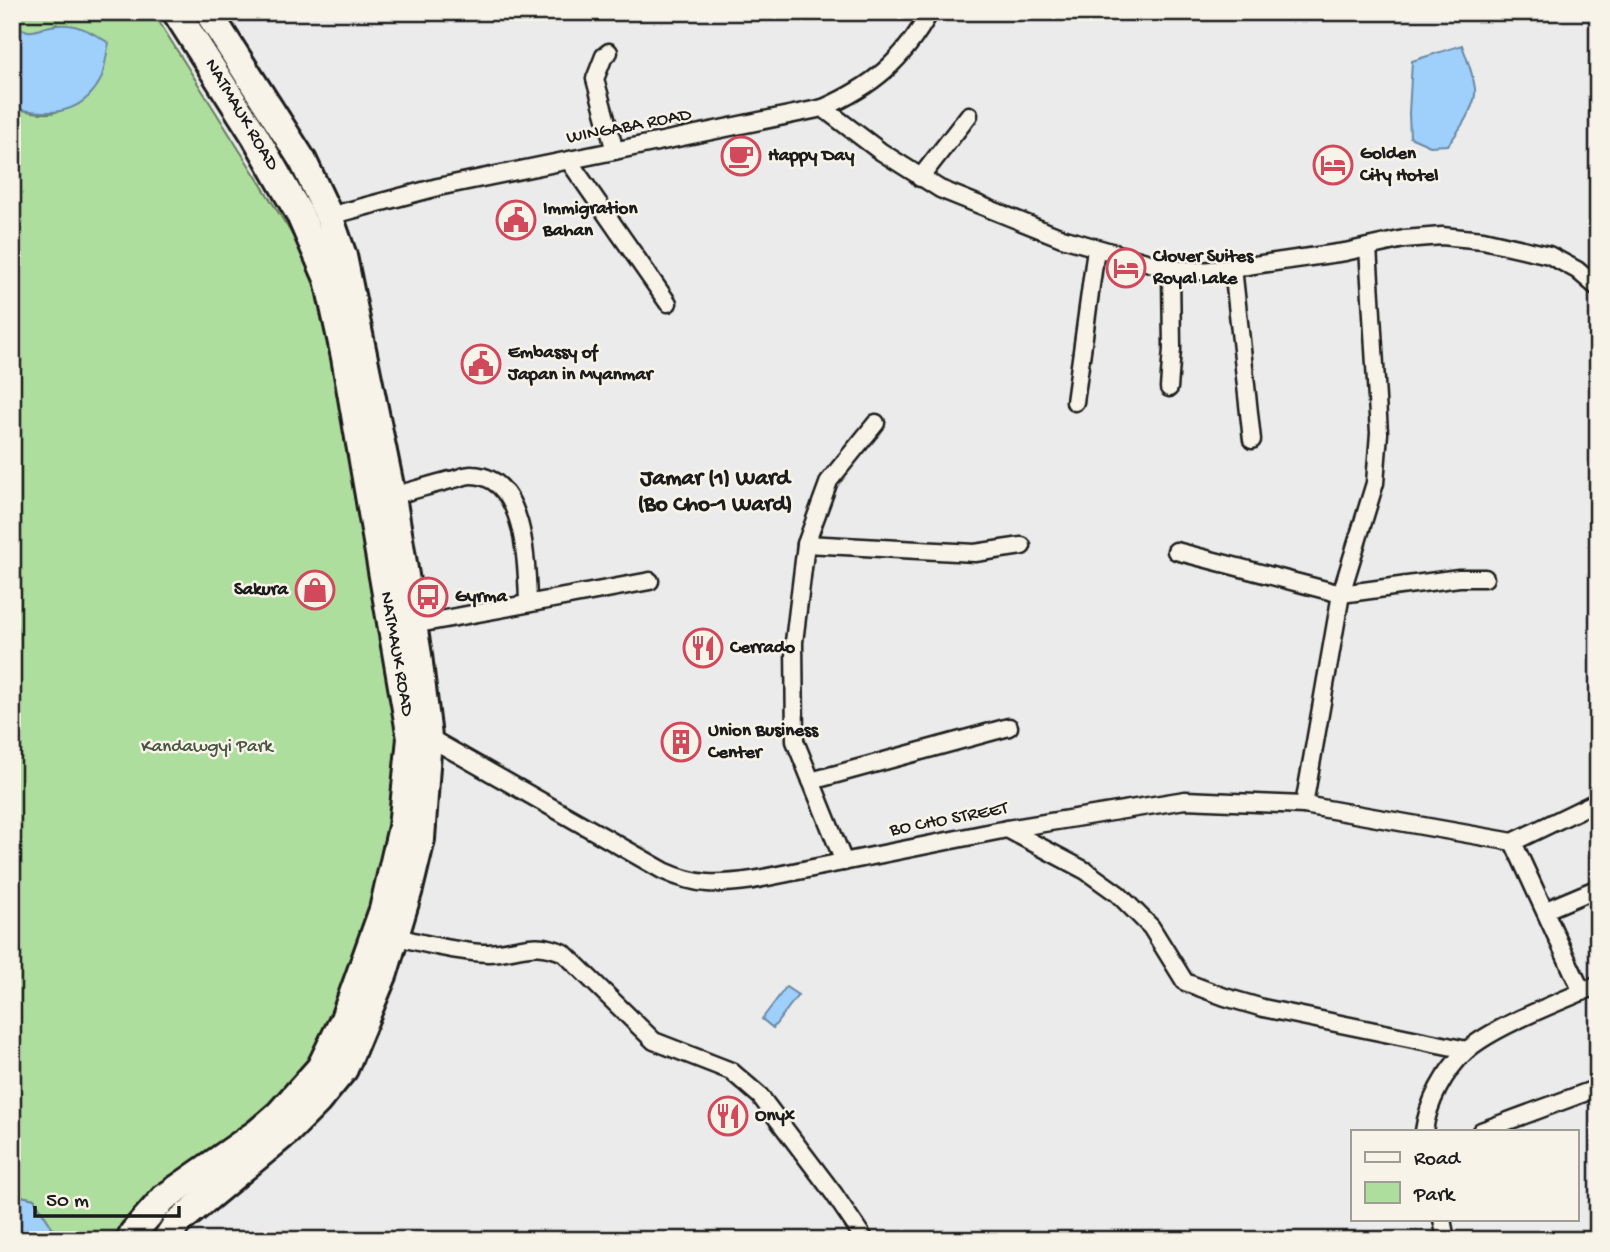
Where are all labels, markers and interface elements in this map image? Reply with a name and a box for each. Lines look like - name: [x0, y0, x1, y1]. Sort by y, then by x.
- street label: NATMAUK ROAD: [199, 55, 284, 176]
- street label: WINGABA ROAD: [565, 104, 694, 150]
- cafe icon: Happy Day: [720, 135, 762, 177]
- place label: Golden City Hotel: [1359, 143, 1438, 188]
- hotel icon: Golden City Hotel: [1312, 144, 1354, 186]
- place label: Happy Day: [768, 145, 855, 168]
- place label: Immigration Bahan: [542, 198, 638, 243]
- public building icon: Immigration Bahan: [495, 199, 537, 241]
- place label: Clover Suites Royal Lake: [1152, 246, 1254, 291]
- hotel icon: Clover Suites Royal Lake: [1105, 247, 1147, 289]
- place label: Embassy of Japan in Myanmar: [507, 342, 655, 387]
- public building icon: Embassy of Japan in Myanmar: [460, 343, 502, 385]
- district label: Jamar (1) Ward (Bo Cho-1 Ward): [638, 466, 792, 519]
- shop icon: Sakura: [294, 569, 336, 611]
- bus stop icon: Gyrma: [407, 576, 449, 618]
- place label: Sakura: [234, 579, 289, 602]
- place label: Gyrma: [455, 586, 509, 609]
- street label: NATMAUK ROAD: [374, 590, 418, 719]
- restaurant icon: Cerrado: [682, 627, 724, 669]
- place label: Cerrado: [729, 637, 795, 660]
- place label: Union Business Center: [707, 720, 819, 765]
- building icon: Union Business Center: [660, 721, 702, 763]
- park label: Kandawgyi Park: [141, 736, 274, 759]
- street label: BO CHO STREET: [887, 797, 1011, 843]
- restaurant icon: Onyx: [707, 1095, 749, 1137]
- place label: Onyx: [755, 1105, 796, 1128]
- legend: [1351, 1130, 1578, 1220]
- text: Road: [1414, 1148, 1462, 1173]
- scale bar: [35, 1175, 178, 1219]
- text: Park: [1413, 1184, 1457, 1209]
- text: 50 m: [46, 1190, 89, 1215]

